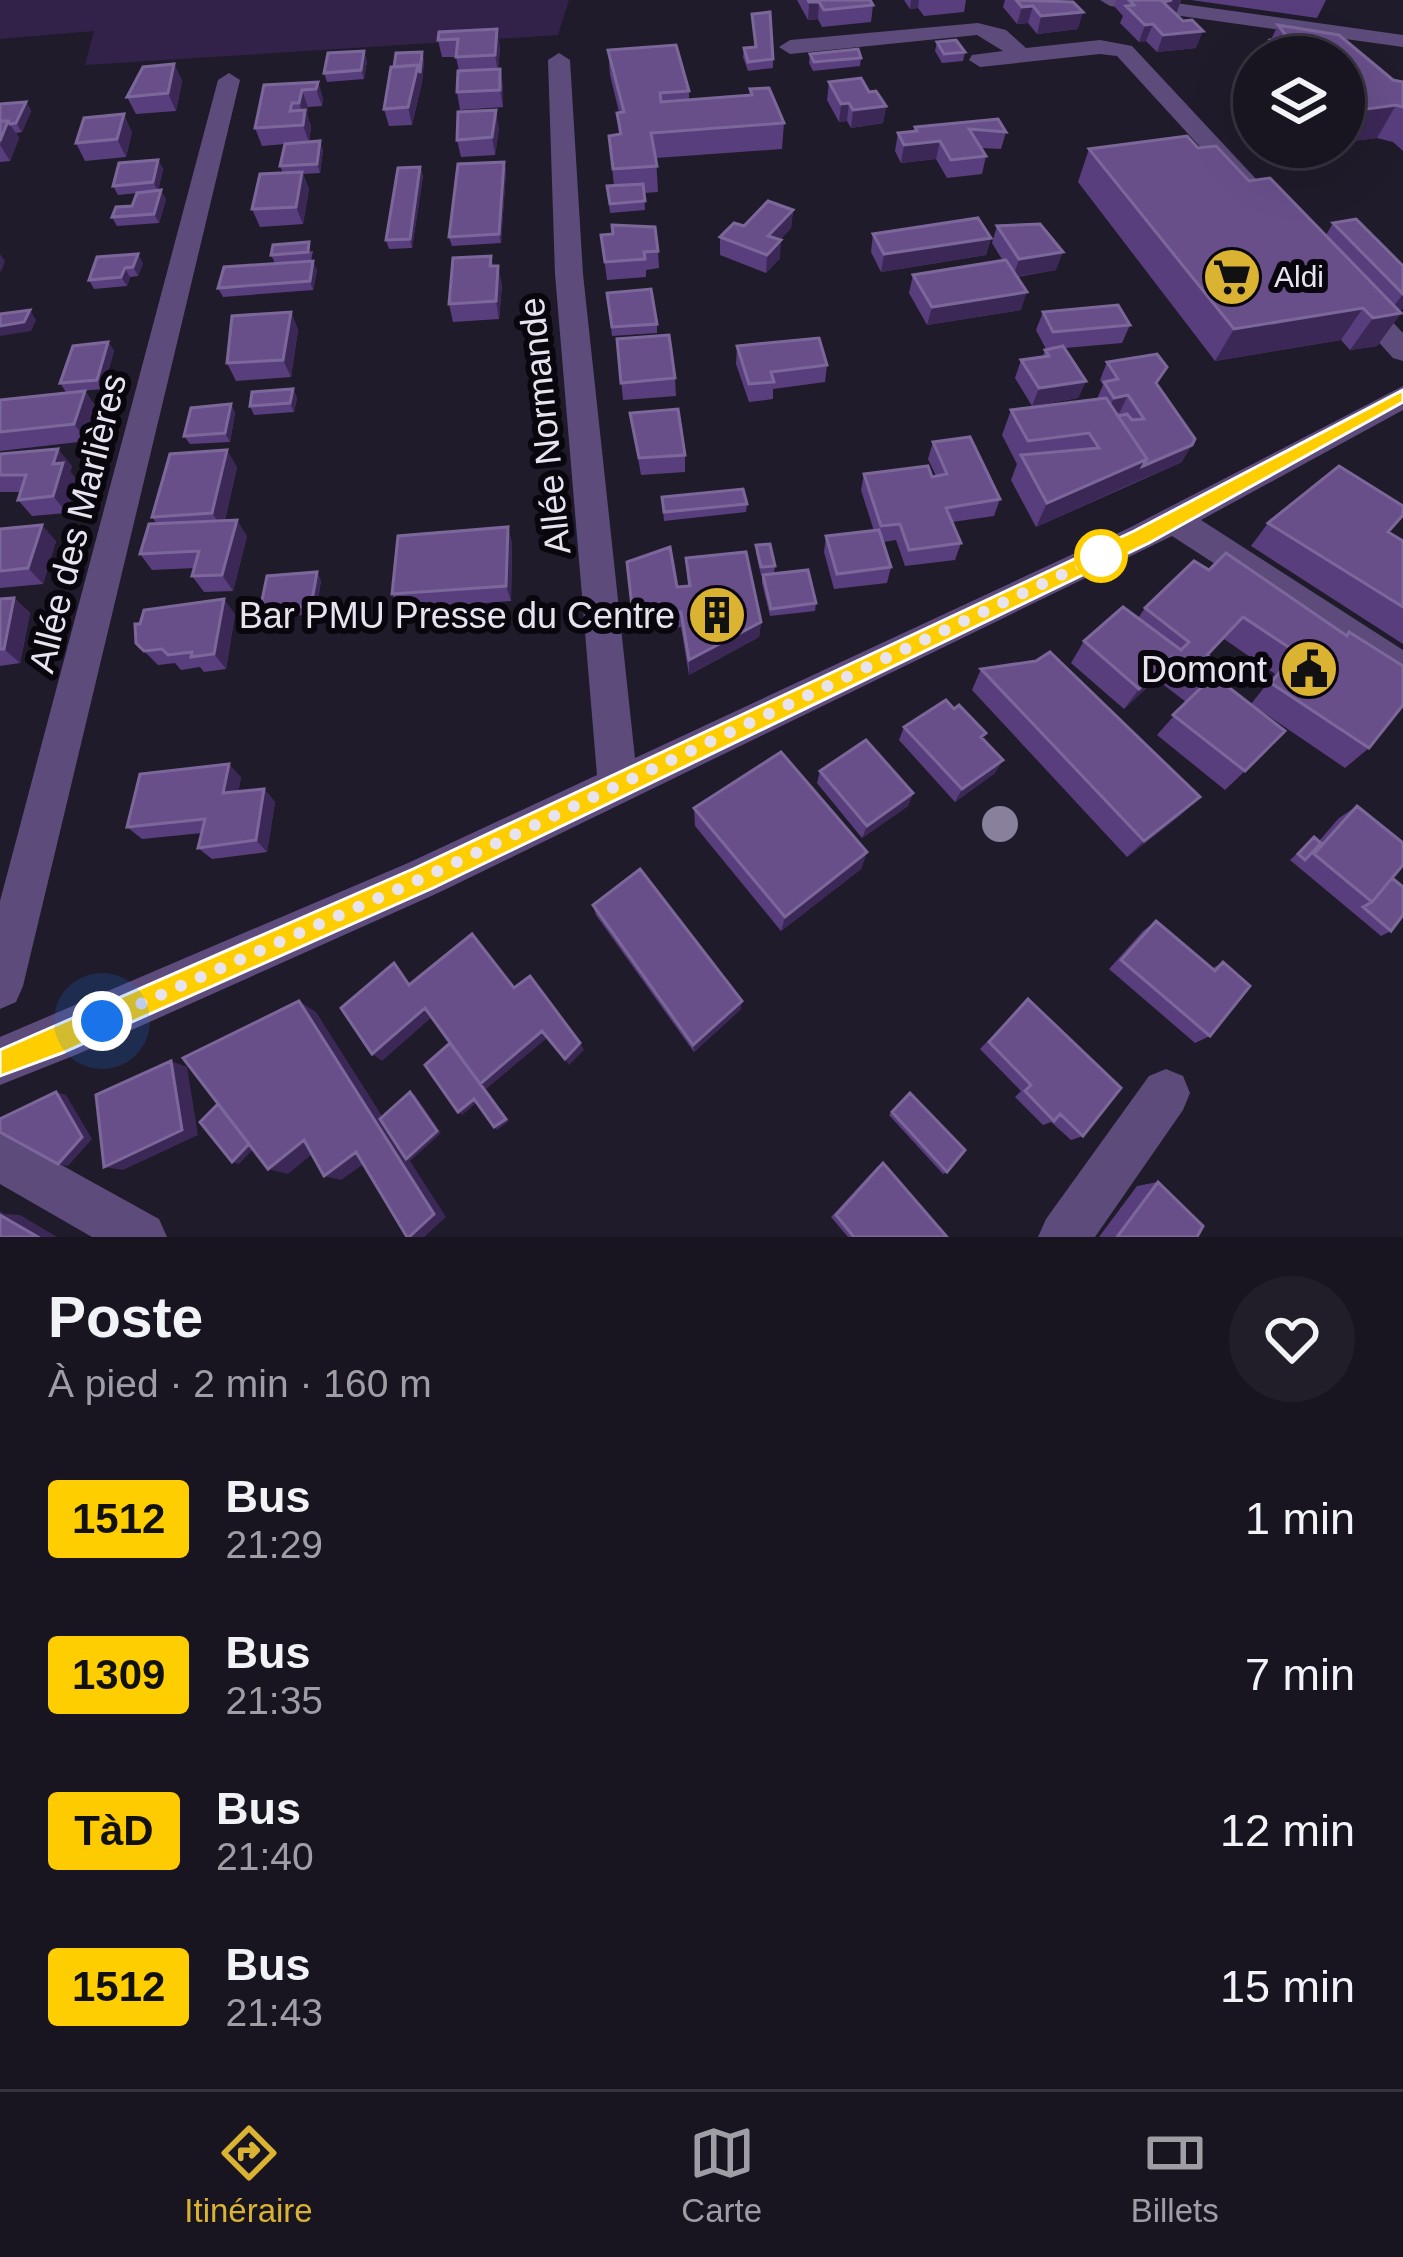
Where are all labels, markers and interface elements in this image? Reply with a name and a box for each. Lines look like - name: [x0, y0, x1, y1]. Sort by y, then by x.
- map controls: [1233, 36, 1365, 168]
- button: layers: [1233, 36, 1365, 168]
- supermarket icon: Aldi: [1201, 246, 1263, 308]
- place label: Aldi: [1274, 260, 1324, 293]
- street label: Allée Normande: [511, 295, 578, 556]
- street label: Allée des Marlières: [21, 370, 134, 677]
- unlabelled marker: [1076, 531, 1126, 581]
- building icon: Bar PMU Presse du Centre: [686, 584, 748, 646]
- place label: Bar PMU Presse du Centre: [239, 595, 675, 636]
- public building icon: Domont: [1278, 638, 1340, 700]
- place label: Domont: [1141, 649, 1267, 690]
- your location: [72, 991, 132, 1051]
- button: heart: [1229, 1276, 1355, 1402]
- text: Poste: [48, 1285, 203, 1349]
- text: À pied · 2 min · 160 m: [48, 1362, 432, 1405]
- text: Bus: [225, 1471, 310, 1522]
- text: 1 min: [1245, 1493, 1355, 1544]
- text: 1512: [72, 1495, 165, 1542]
- text: 21:29: [225, 1523, 323, 1566]
- text: Bus: [225, 1627, 310, 1678]
- text: 7 min: [1245, 1649, 1355, 1700]
- text: 1309: [72, 1651, 165, 1698]
- text: 21:35: [225, 1679, 323, 1722]
- text: Bus: [216, 1783, 301, 1834]
- text: 12 min: [1220, 1805, 1355, 1856]
- text: TàD: [74, 1807, 154, 1854]
- text: 21:40: [216, 1835, 314, 1878]
- text: Bus: [225, 1939, 310, 1990]
- text: 15 min: [1220, 1961, 1355, 2012]
- text: 1512: [72, 1963, 165, 2010]
- text: 21:43: [225, 1991, 323, 2034]
- tab: Itinéraire: [184, 2120, 313, 2230]
- tab: Carte: [681, 2120, 762, 2230]
- tab: Billets: [1131, 2120, 1219, 2230]

